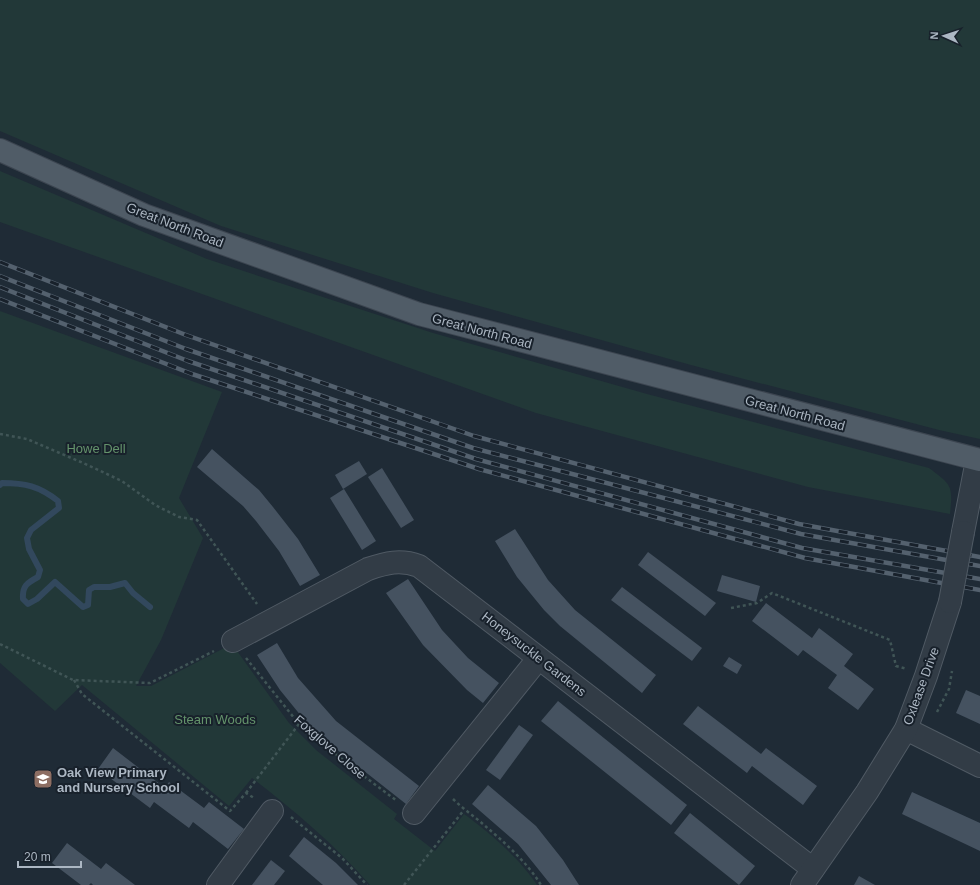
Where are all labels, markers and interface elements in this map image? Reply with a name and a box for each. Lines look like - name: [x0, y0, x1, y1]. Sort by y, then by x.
- north arrow: [924, 16, 964, 56]
- text: N: [928, 31, 940, 40]
- street label: Great North Road: [124, 200, 226, 250]
- street label: Great North Road: [431, 310, 533, 352]
- street label: Great North Road: [744, 392, 846, 434]
- park label: Howe Dell: [66, 441, 126, 456]
- street label: Honeysuckle Gardens: [479, 609, 589, 700]
- street label: Oxlease Drive: [900, 645, 942, 727]
- park label: Steam Woods: [174, 712, 256, 727]
- street label: Foxglove Close: [291, 712, 369, 782]
- place label: Oak View Primary and Nursery School: [57, 765, 180, 795]
- school or university icon: Oak View Primary and Nursery School: [32, 768, 54, 790]
- scale bar: [18, 843, 81, 869]
- text: 20 m: [24, 850, 51, 864]

